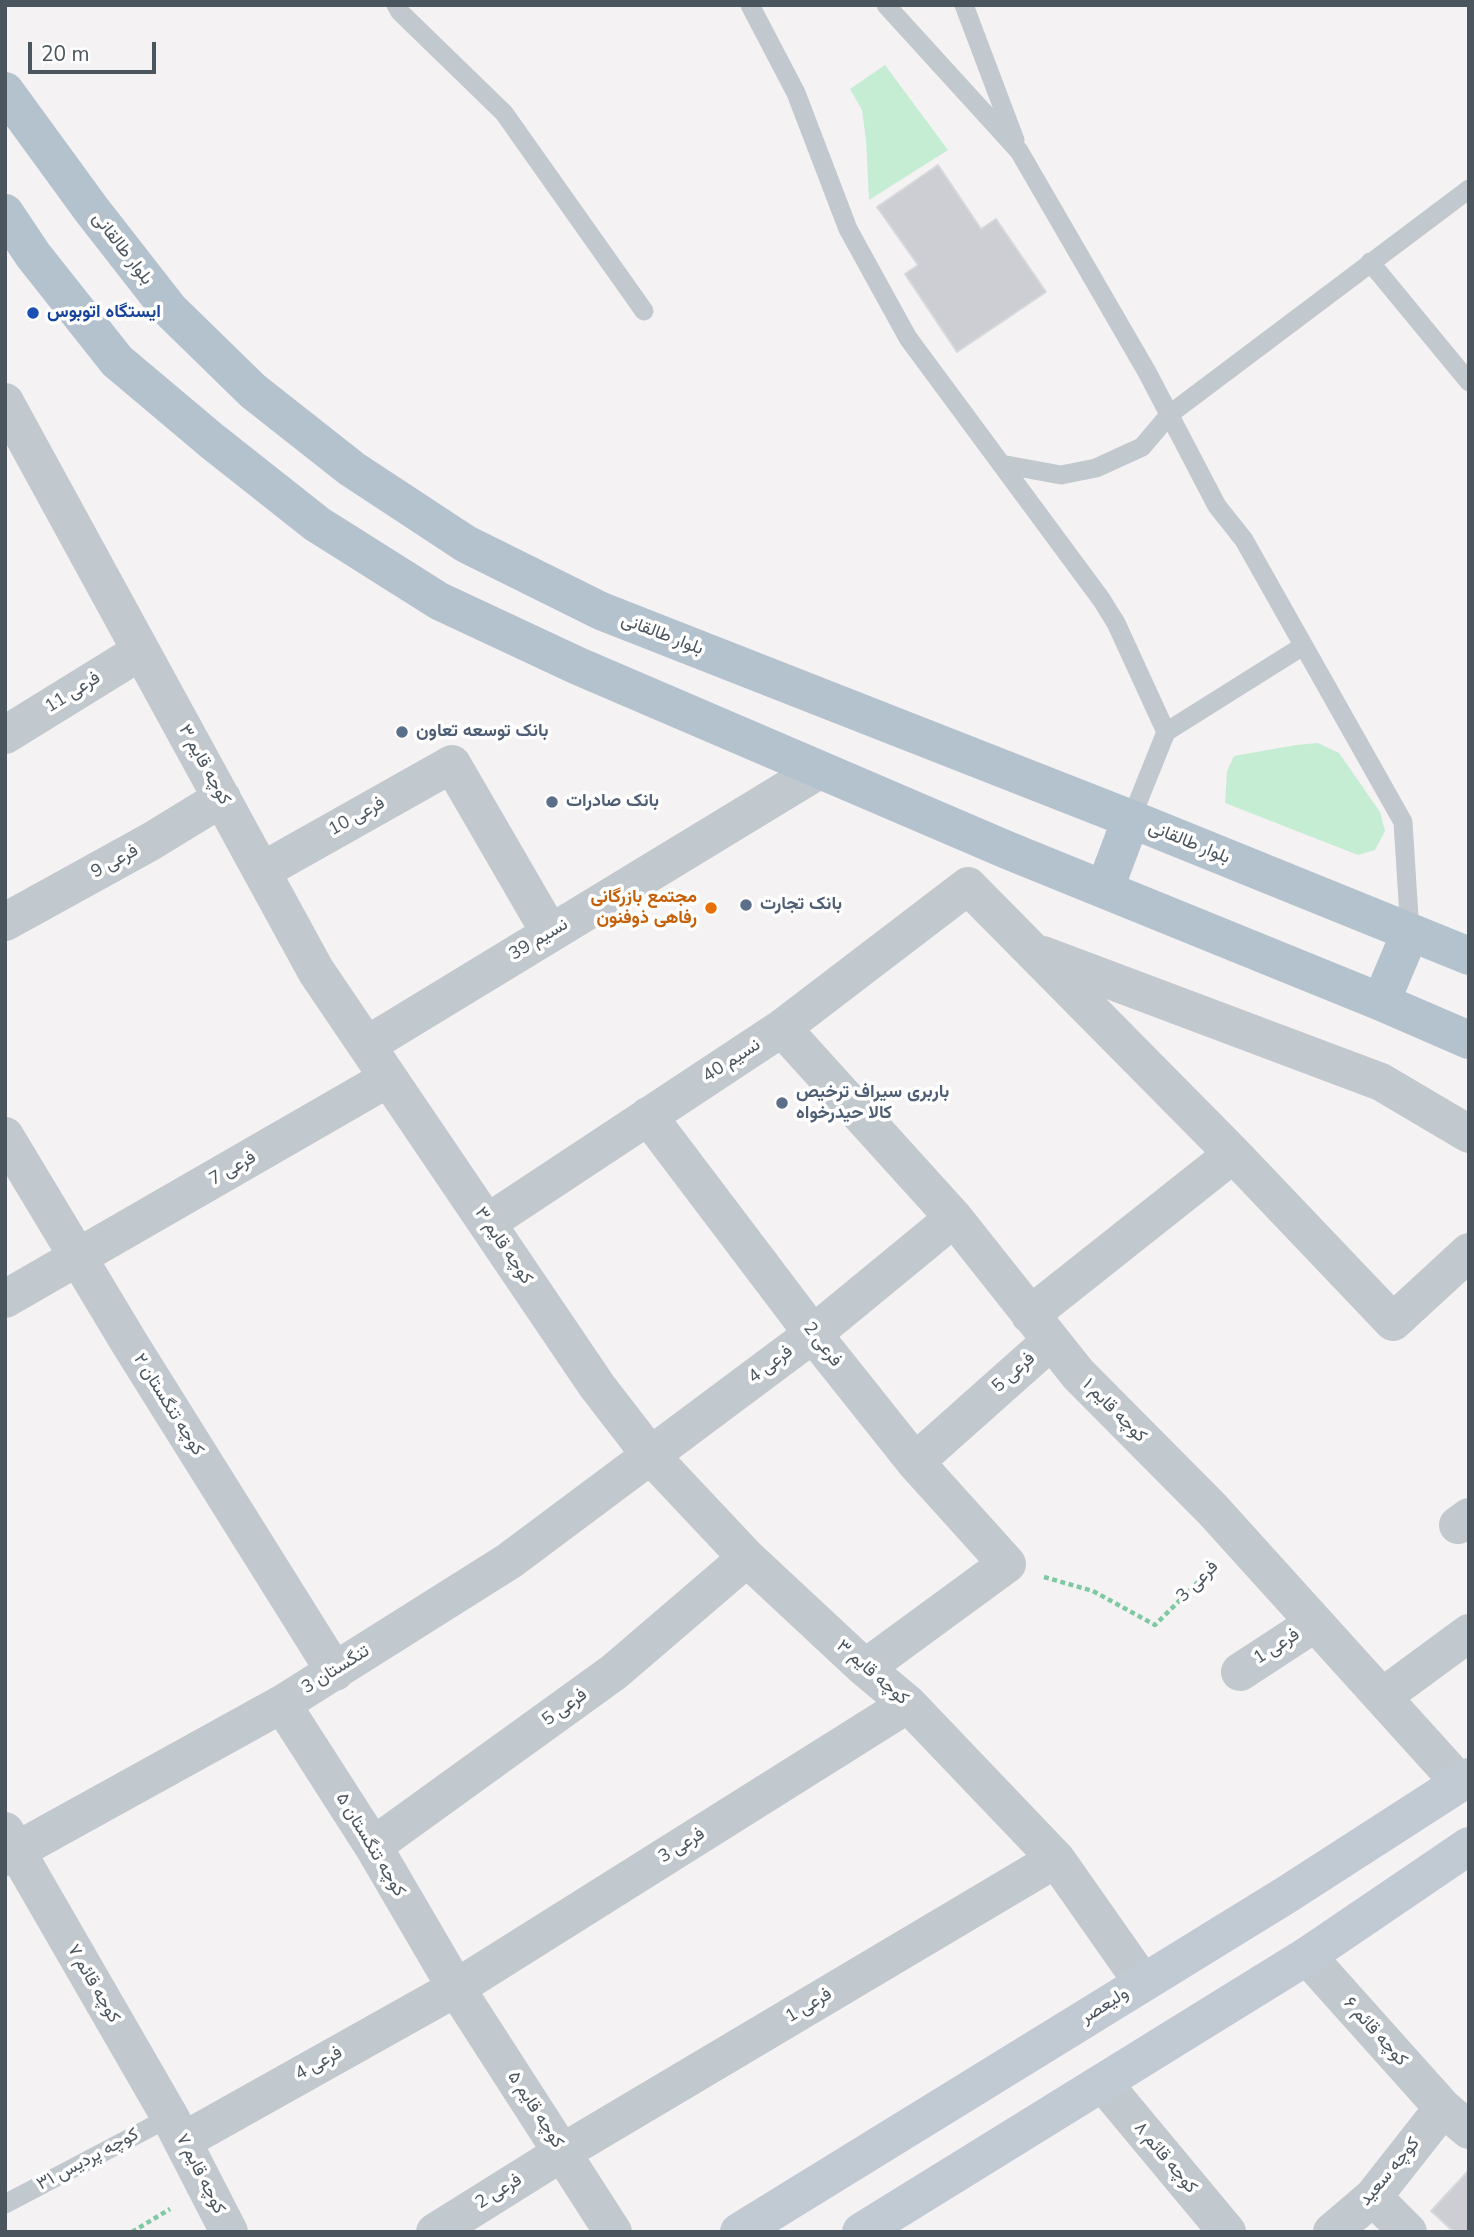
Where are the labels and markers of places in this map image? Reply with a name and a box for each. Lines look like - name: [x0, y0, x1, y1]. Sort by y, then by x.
- place label: ایستگاه اتوبوس: [47, 302, 161, 324]
- marker: ایستگاه اتوبوس: [25, 305, 41, 321]
- place label: بانک توسعه تعاون: [416, 721, 548, 743]
- marker: بانک توسعه تعاون: [394, 724, 410, 740]
- place label: بانک صادرات: [566, 791, 659, 813]
- marker: بانک صادرات: [544, 794, 560, 810]
- place label: مجتمع بازرگانی رفاهی ذوفنون: [591, 887, 697, 930]
- place label: بانک تجارت: [760, 894, 842, 916]
- marker: بانک تجارت: [738, 897, 754, 913]
- marker: مجتمع بازرگانی رفاهی ذوفنون: [703, 900, 719, 916]
- place label: باربری سیراف ترخیص کالا حیدرخواه: [796, 1082, 949, 1124]
- marker: باربری سیراف ترخیص کالا حیدرخواه: [774, 1095, 790, 1111]

